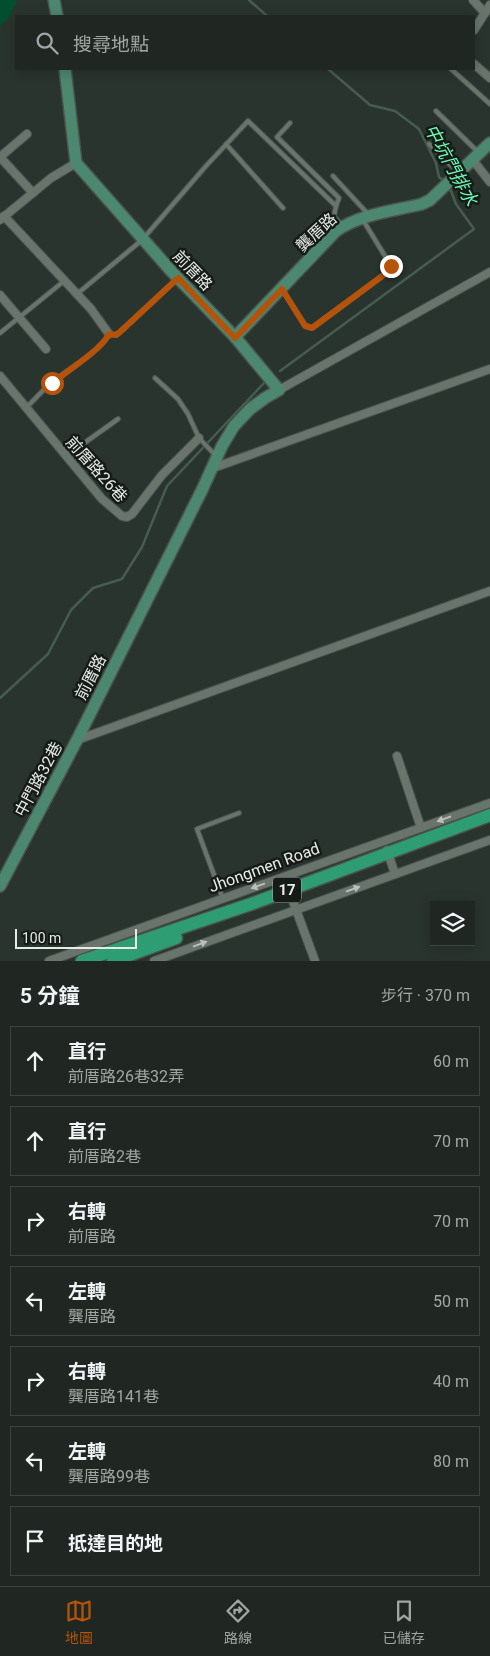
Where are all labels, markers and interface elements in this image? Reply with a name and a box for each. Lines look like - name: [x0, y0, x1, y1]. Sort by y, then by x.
- search box: [15, 15, 475, 70]
- icon: search: [33, 29, 61, 57]
- text: 搜尋地點: [73, 33, 149, 56]
- water label: 中坑門排水: [420, 120, 483, 210]
- street label: 龔厝路: [292, 209, 340, 256]
- street label: 前厝路: [169, 246, 216, 294]
- route end: [380, 255, 403, 278]
- route start: [41, 372, 64, 395]
- street label: 前厝路26巷: [62, 433, 131, 506]
- street label: 前厝路: [71, 652, 110, 703]
- street label: 中門路32巷: [11, 739, 66, 820]
- one-way arrow: [436, 815, 451, 823]
- street label: Jhongmen Road: [206, 839, 322, 896]
- road number: 17: [273, 878, 301, 902]
- one-way arrow: [251, 883, 266, 890]
- one-way arrow: [346, 885, 361, 893]
- map controls: [430, 901, 475, 946]
- button: layers: [430, 901, 475, 946]
- scale bar: [15, 926, 138, 949]
- text: 100 m: [22, 930, 61, 946]
- one-way arrow: [193, 940, 208, 948]
- text: 5 分鐘: [20, 984, 79, 1008]
- text: 步行 · 370 m: [381, 986, 470, 1005]
- text: 直行: [68, 1040, 106, 1063]
- icon: ahead: [21, 1047, 49, 1075]
- text: 60 m: [433, 1052, 469, 1071]
- text: 前厝路26巷32弄: [68, 1067, 184, 1086]
- text: 直行: [68, 1120, 106, 1143]
- icon: ahead: [21, 1127, 49, 1155]
- text: 70 m: [433, 1132, 469, 1151]
- text: 前厝路2巷: [68, 1147, 141, 1166]
- text: 右轉: [68, 1200, 106, 1223]
- icon: right: [21, 1207, 49, 1235]
- text: 70 m: [433, 1212, 469, 1231]
- text: 前厝路: [68, 1227, 116, 1246]
- text: 左轉: [68, 1280, 106, 1303]
- icon: left: [21, 1287, 49, 1315]
- text: 50 m: [433, 1292, 469, 1311]
- text: 龔厝路: [68, 1307, 116, 1326]
- text: 右轉: [68, 1360, 106, 1383]
- icon: right: [21, 1367, 49, 1395]
- text: 40 m: [433, 1372, 469, 1391]
- text: 龔厝路141巷: [68, 1387, 159, 1406]
- text: 左轉: [68, 1440, 106, 1463]
- icon: left: [21, 1447, 49, 1475]
- text: 80 m: [433, 1452, 469, 1471]
- text: 龔厝路99巷: [68, 1467, 150, 1486]
- icon: arrive: [21, 1527, 49, 1555]
- text: 抵達目的地: [68, 1532, 163, 1555]
- tab: 地圖: [65, 1597, 93, 1647]
- tab: 路線: [224, 1597, 252, 1647]
- tab: 已儲存: [383, 1597, 425, 1647]

